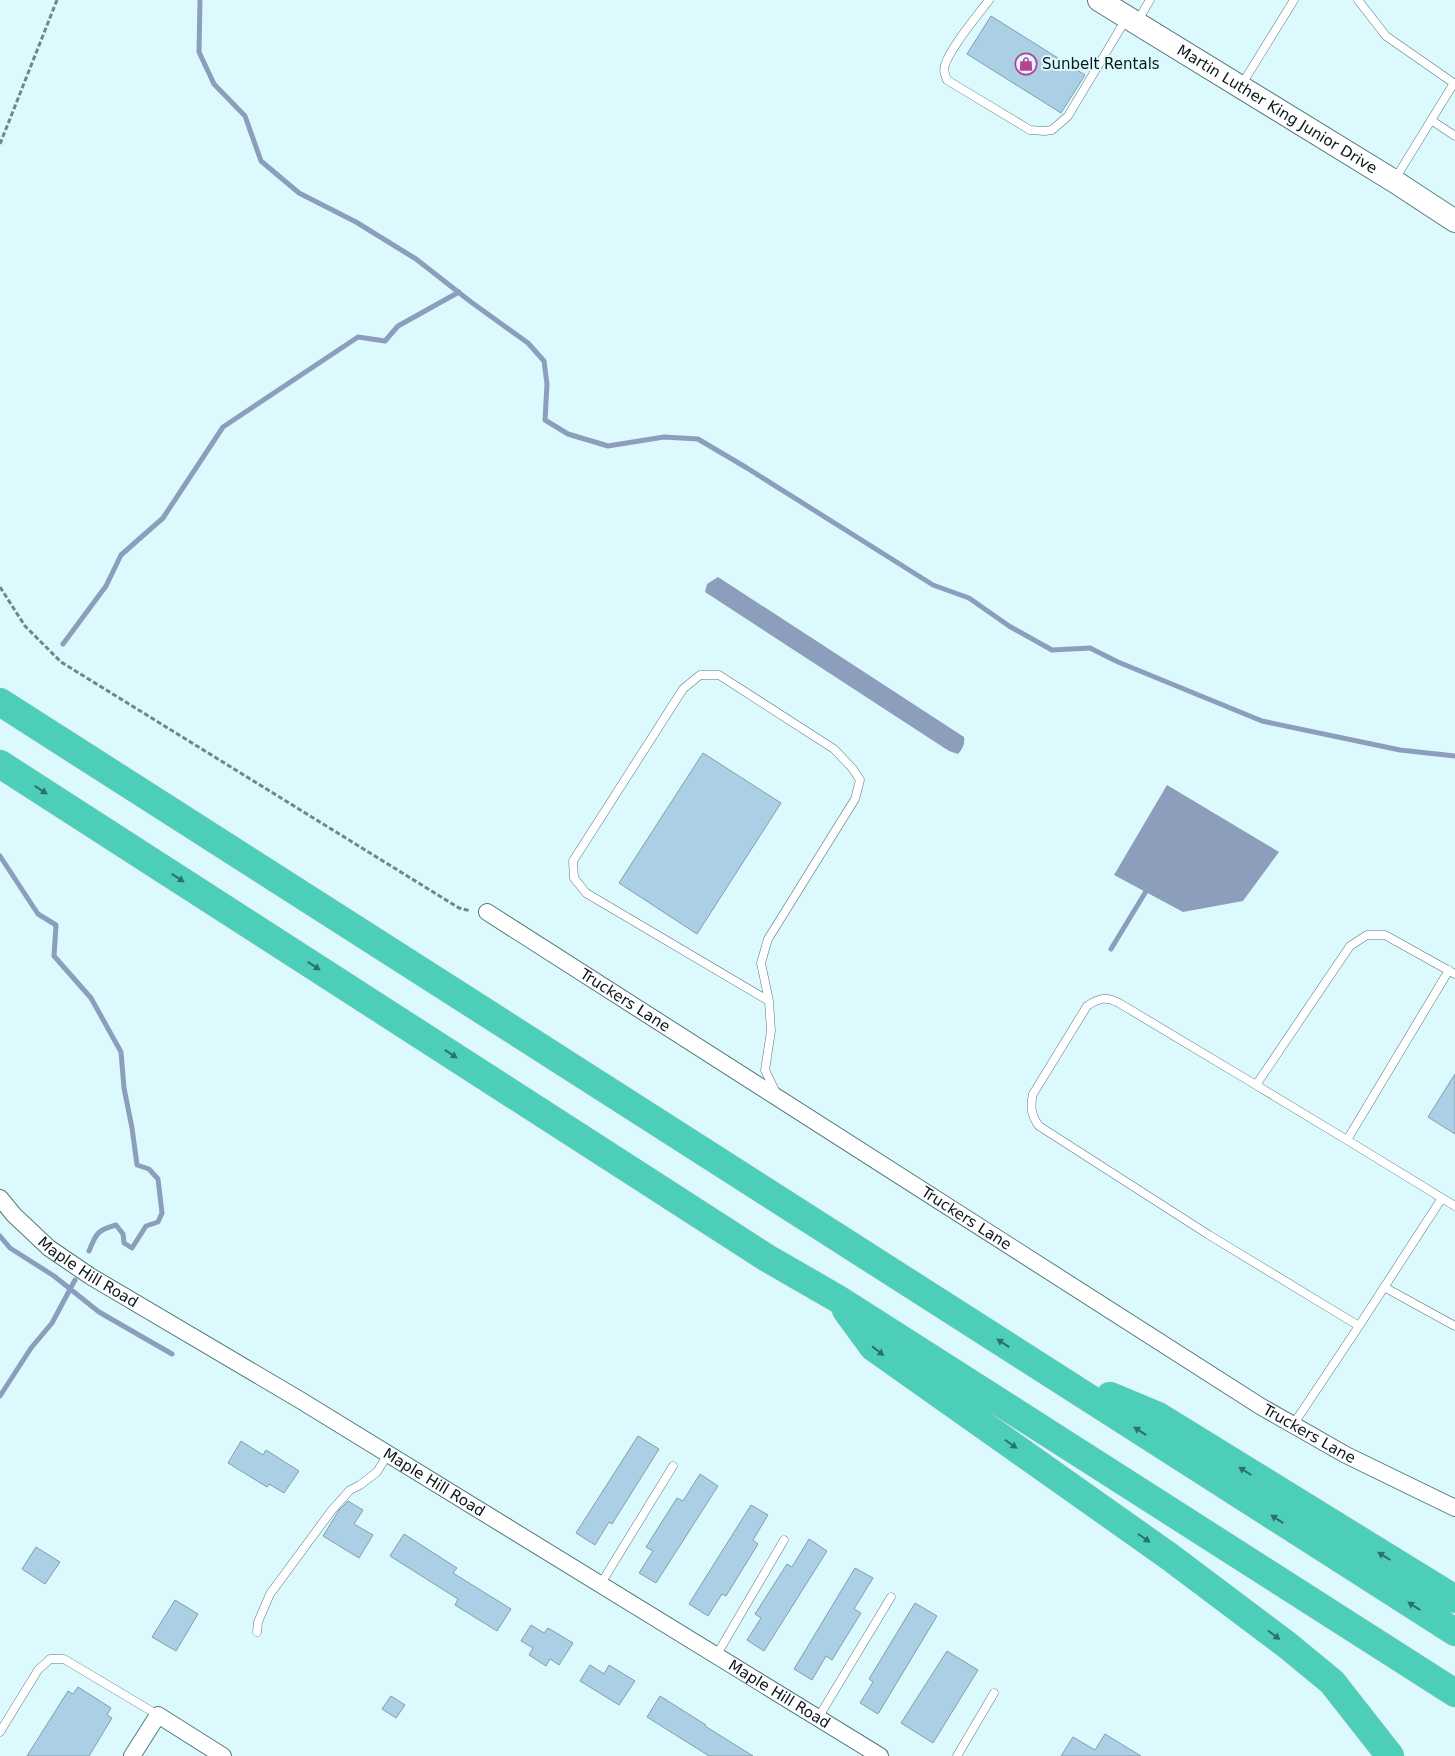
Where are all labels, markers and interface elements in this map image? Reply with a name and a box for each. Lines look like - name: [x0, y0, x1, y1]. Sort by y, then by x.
- street label: Martin Luther King Junior Drive: [1174, 41, 1381, 178]
- shop icon: Sunbelt Rentals: [1014, 52, 1038, 76]
- place label: Sunbelt Rentals: [1042, 55, 1160, 73]
- one-way arrow: [34, 786, 48, 795]
- one-way arrow: [171, 874, 184, 883]
- one-way arrow: [308, 962, 321, 971]
- street label: Truckers Lane: [576, 964, 674, 1036]
- one-way arrow: [444, 1050, 458, 1059]
- street label: Truckers Lane: [917, 1182, 1015, 1254]
- street label: Maple Hill Road: [34, 1233, 141, 1311]
- one-way arrow: [997, 1339, 1010, 1348]
- one-way arrow: [871, 1345, 884, 1356]
- street label: Truckers Lane: [1259, 1400, 1358, 1467]
- one-way arrow: [1134, 1426, 1147, 1436]
- one-way arrow: [1004, 1439, 1018, 1449]
- street label: Maple Hill Road: [380, 1444, 488, 1520]
- one-way arrow: [1239, 1466, 1252, 1475]
- one-way arrow: [1270, 1514, 1284, 1523]
- one-way arrow: [1137, 1533, 1150, 1543]
- one-way arrow: [1377, 1551, 1390, 1560]
- one-way arrow: [1407, 1601, 1421, 1611]
- one-way arrow: [1267, 1630, 1281, 1640]
- street label: Maple Hill Road: [725, 1656, 833, 1732]

